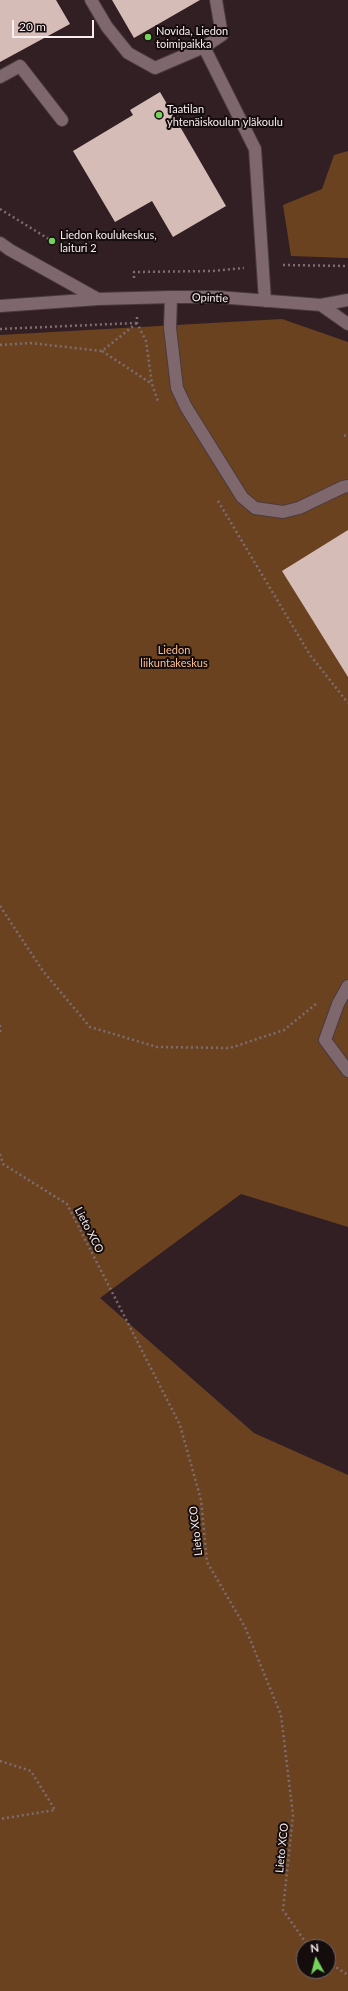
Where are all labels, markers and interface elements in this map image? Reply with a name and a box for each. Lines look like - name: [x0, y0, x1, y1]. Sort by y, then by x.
- scale bar: [14, 12, 96, 38]
- text: 20 m: [19, 19, 46, 34]
- place label: Novida, Liedon toimipaikka: [156, 24, 228, 50]
- marker: Novida, Liedon toimipaikka: [143, 32, 153, 42]
- place label: Taatilan yhtenäiskoulun yläkoulu: [167, 102, 283, 128]
- marker: Taatilan yhtenäiskoulun yläkoulu: [154, 110, 164, 120]
- place label: Liedon koulukeskus, laituri 2: [60, 228, 157, 254]
- marker: Liedon koulukeskus, laituri 2: [47, 236, 57, 246]
- street label: Opintie: [192, 291, 228, 305]
- park label: Liedon liikuntakeskus: [140, 643, 208, 669]
- street label: Lieto XCO: [72, 1205, 106, 1255]
- street label: Lieto XCO: [187, 1506, 205, 1556]
- street label: Lieto XCO: [273, 1823, 291, 1873]
- north arrow: [296, 1939, 336, 1979]
- text: N: [310, 1941, 320, 1955]

